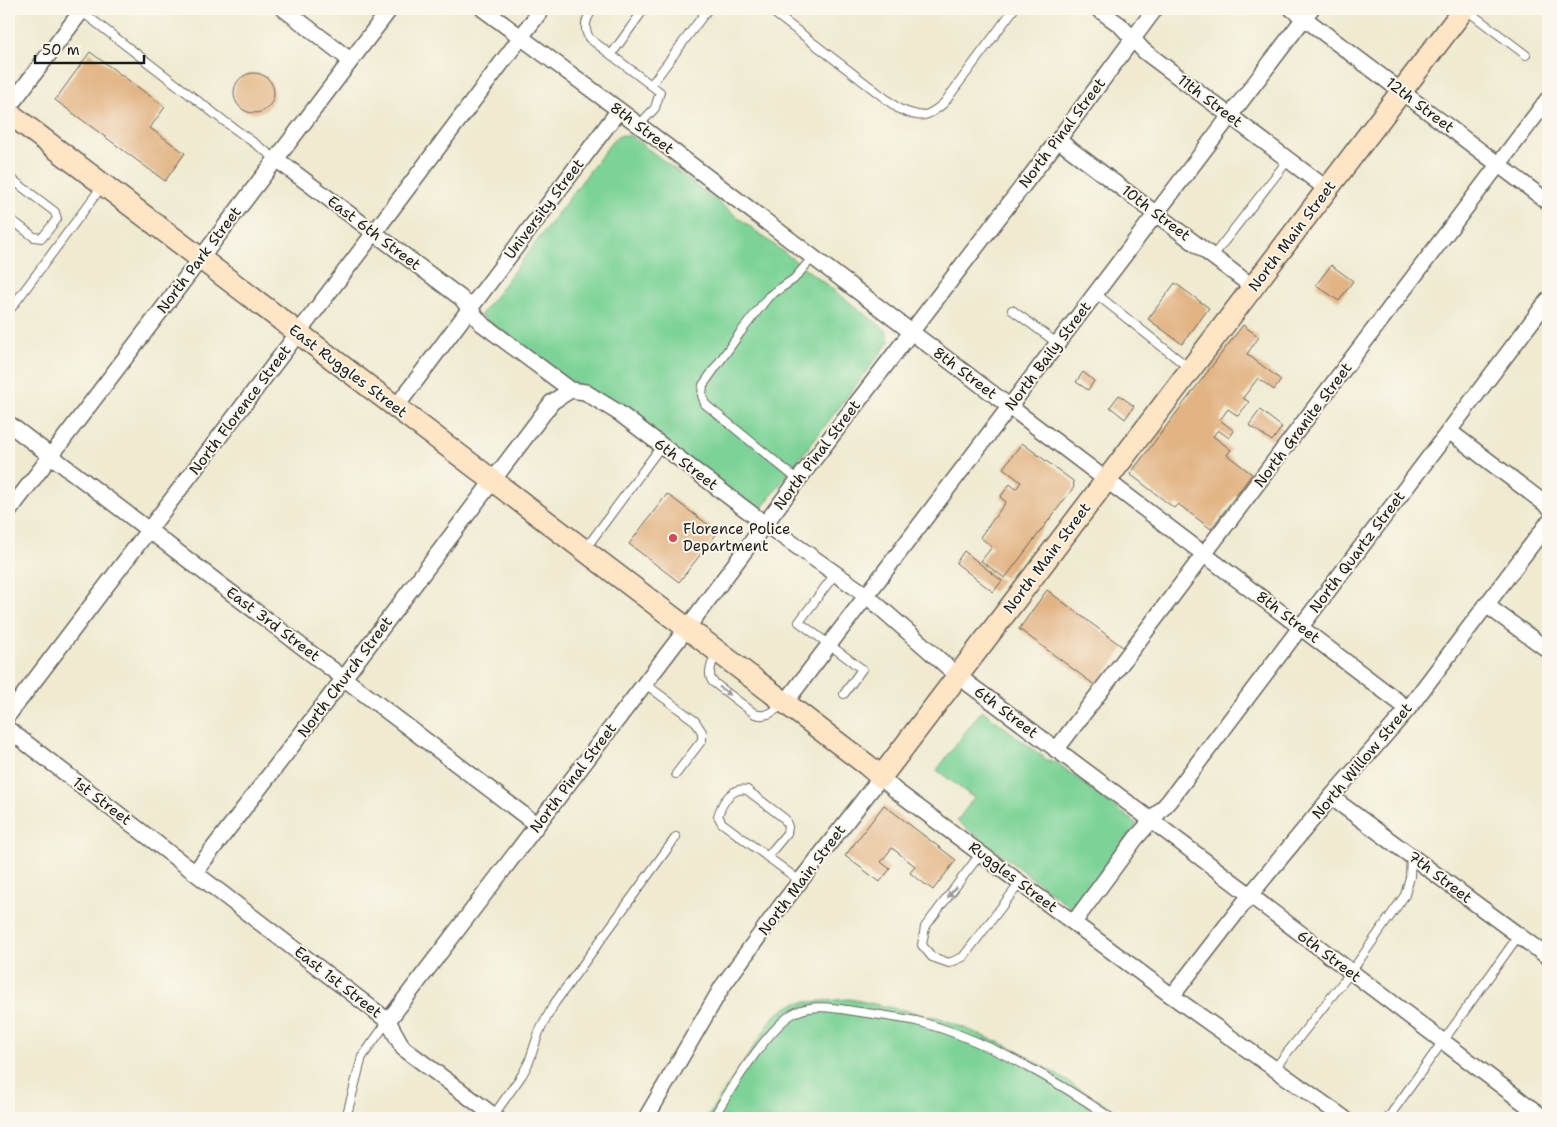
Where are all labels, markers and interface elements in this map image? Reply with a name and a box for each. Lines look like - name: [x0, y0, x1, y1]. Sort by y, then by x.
- scale bar: [35, 32, 144, 64]
- text: 50 m: [42, 40, 80, 60]
- street label: 11th Street: [1173, 70, 1247, 132]
- street label: 12th Street: [1382, 73, 1458, 137]
- street label: North Pinal Street: [1014, 74, 1110, 192]
- street label: 8th Street: [606, 97, 678, 159]
- street label: University Street: [500, 155, 588, 263]
- street label: North Main Street: [1244, 177, 1340, 295]
- street label: 10th Street: [1118, 181, 1194, 245]
- street label: East 6th Street: [323, 191, 425, 275]
- street label: North Park Street: [152, 202, 246, 318]
- street label: North Baily Street: [1000, 297, 1096, 415]
- street label: East Ruggles Street: [285, 320, 411, 422]
- street label: North Florence Street: [185, 341, 295, 479]
- street label: 8th Street: [929, 342, 1001, 404]
- street label: North Granite Street: [1249, 359, 1357, 491]
- street label: North Pinal Street: [769, 396, 865, 514]
- street label: 6th Street: [650, 433, 722, 495]
- street label: North Quartz Street: [1305, 487, 1409, 617]
- street label: North Main Street: [999, 499, 1095, 617]
- place label: Florence Police Department: [683, 519, 790, 556]
- marker: Florence Police Department: [667, 532, 679, 544]
- street label: East 3rd Street: [222, 582, 324, 666]
- street label: 8th Street: [1252, 586, 1324, 648]
- street label: North Church Street: [293, 613, 397, 741]
- street label: 6th Street: [970, 681, 1042, 743]
- one-way arrow: [718, 686, 732, 696]
- street label: North Willow Street: [1307, 699, 1417, 823]
- street label: North Pinal Street: [525, 719, 621, 837]
- street label: 1st Street: [69, 772, 135, 830]
- street label: North Main Street: [754, 821, 850, 939]
- street label: Ruggles Street: [965, 837, 1061, 917]
- street label: 7th Street: [1404, 846, 1476, 908]
- one-way arrow: [946, 885, 957, 898]
- street label: 6th Street: [1293, 925, 1365, 987]
- street label: East 1st Street: [290, 942, 386, 1022]

